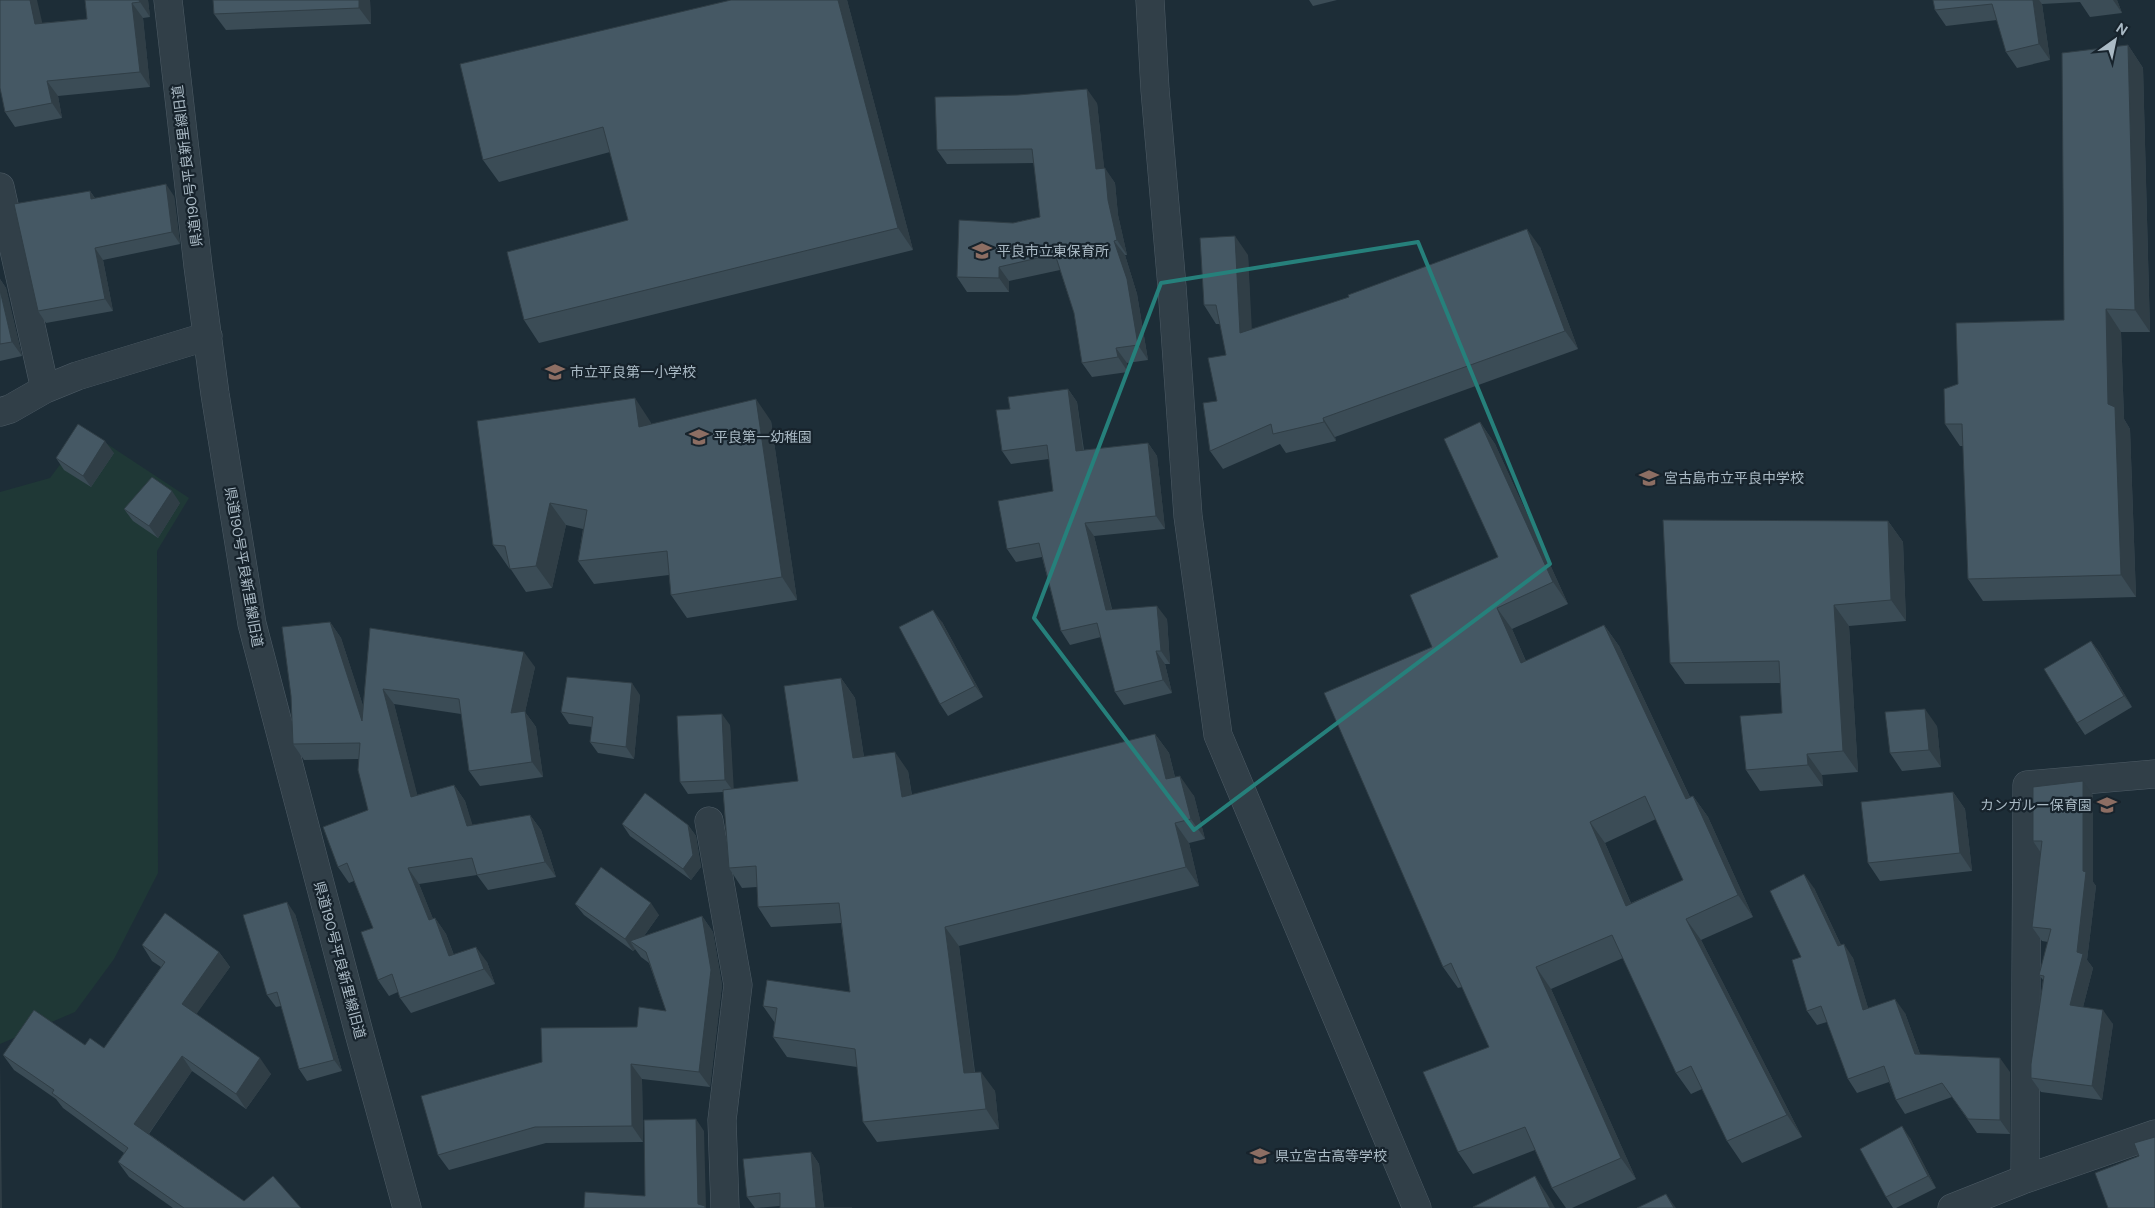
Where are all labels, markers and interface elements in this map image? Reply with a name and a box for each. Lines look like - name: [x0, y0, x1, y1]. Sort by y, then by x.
- north arrow: [2090, 15, 2140, 65]
- text: N: [2113, 19, 2131, 39]
- street label: 県道190号平良新里線旧道: [168, 84, 206, 248]
- school or university icon: 平良市立東保育所: [971, 240, 993, 262]
- place label: 平良市立東保育所: [997, 242, 1109, 260]
- school or university icon: 市立平良第一小学校: [544, 361, 566, 383]
- place label: 市立平良第一小学校: [570, 363, 696, 381]
- school or university icon: 平良第一幼稚園: [688, 426, 710, 448]
- place label: 平良第一幼稚園: [714, 428, 812, 446]
- school or university icon: 宮古島市立平良中学校: [1638, 467, 1660, 489]
- place label: 宮古島市立平良中学校: [1664, 469, 1804, 487]
- street label: 県道190号平良新里線旧道: [221, 485, 267, 649]
- school or university icon: カンガルー保育園: [2096, 794, 2118, 816]
- place label: カンガルー保育園: [1980, 796, 2092, 814]
- street label: 県道190号平良新里線旧道: [310, 879, 370, 1041]
- school or university icon: 県立宮古高等学校: [1249, 1145, 1271, 1167]
- place label: 県立宮古高等学校: [1275, 1147, 1387, 1165]

